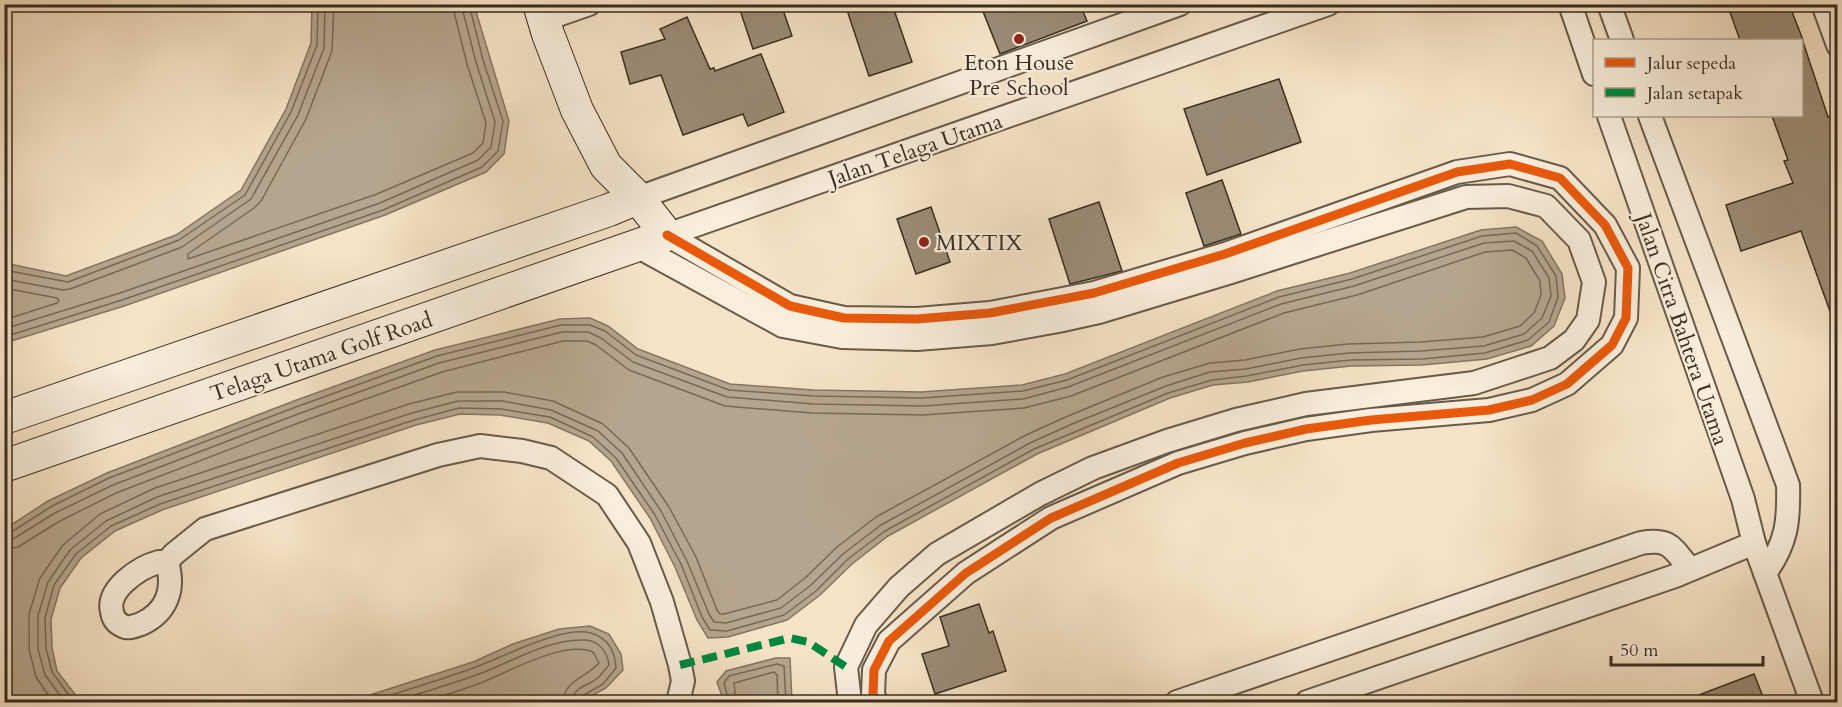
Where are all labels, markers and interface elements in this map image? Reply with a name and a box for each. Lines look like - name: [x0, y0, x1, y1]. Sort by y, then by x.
- marker: Eton House Pre School: [1012, 32, 1026, 46]
- legend: [1593, 39, 1803, 117]
- place label: Eton House Pre School: [964, 48, 1074, 103]
- text: Jalur sepeda: [1644, 51, 1736, 76]
- text: Jalan setapak: [1644, 81, 1743, 106]
- street label: Jalan Telaga Utama: [822, 106, 1007, 195]
- street label: Jalan Citra Bahtera Utama: [1627, 207, 1736, 450]
- place label: MIXTIX: [936, 228, 1023, 258]
- marker: MIXTIX: [917, 235, 931, 249]
- street label: Telaga Utama Golf Road: [206, 305, 437, 409]
- scale bar: [1611, 629, 1762, 667]
- text: 50 m: [1620, 638, 1659, 663]

